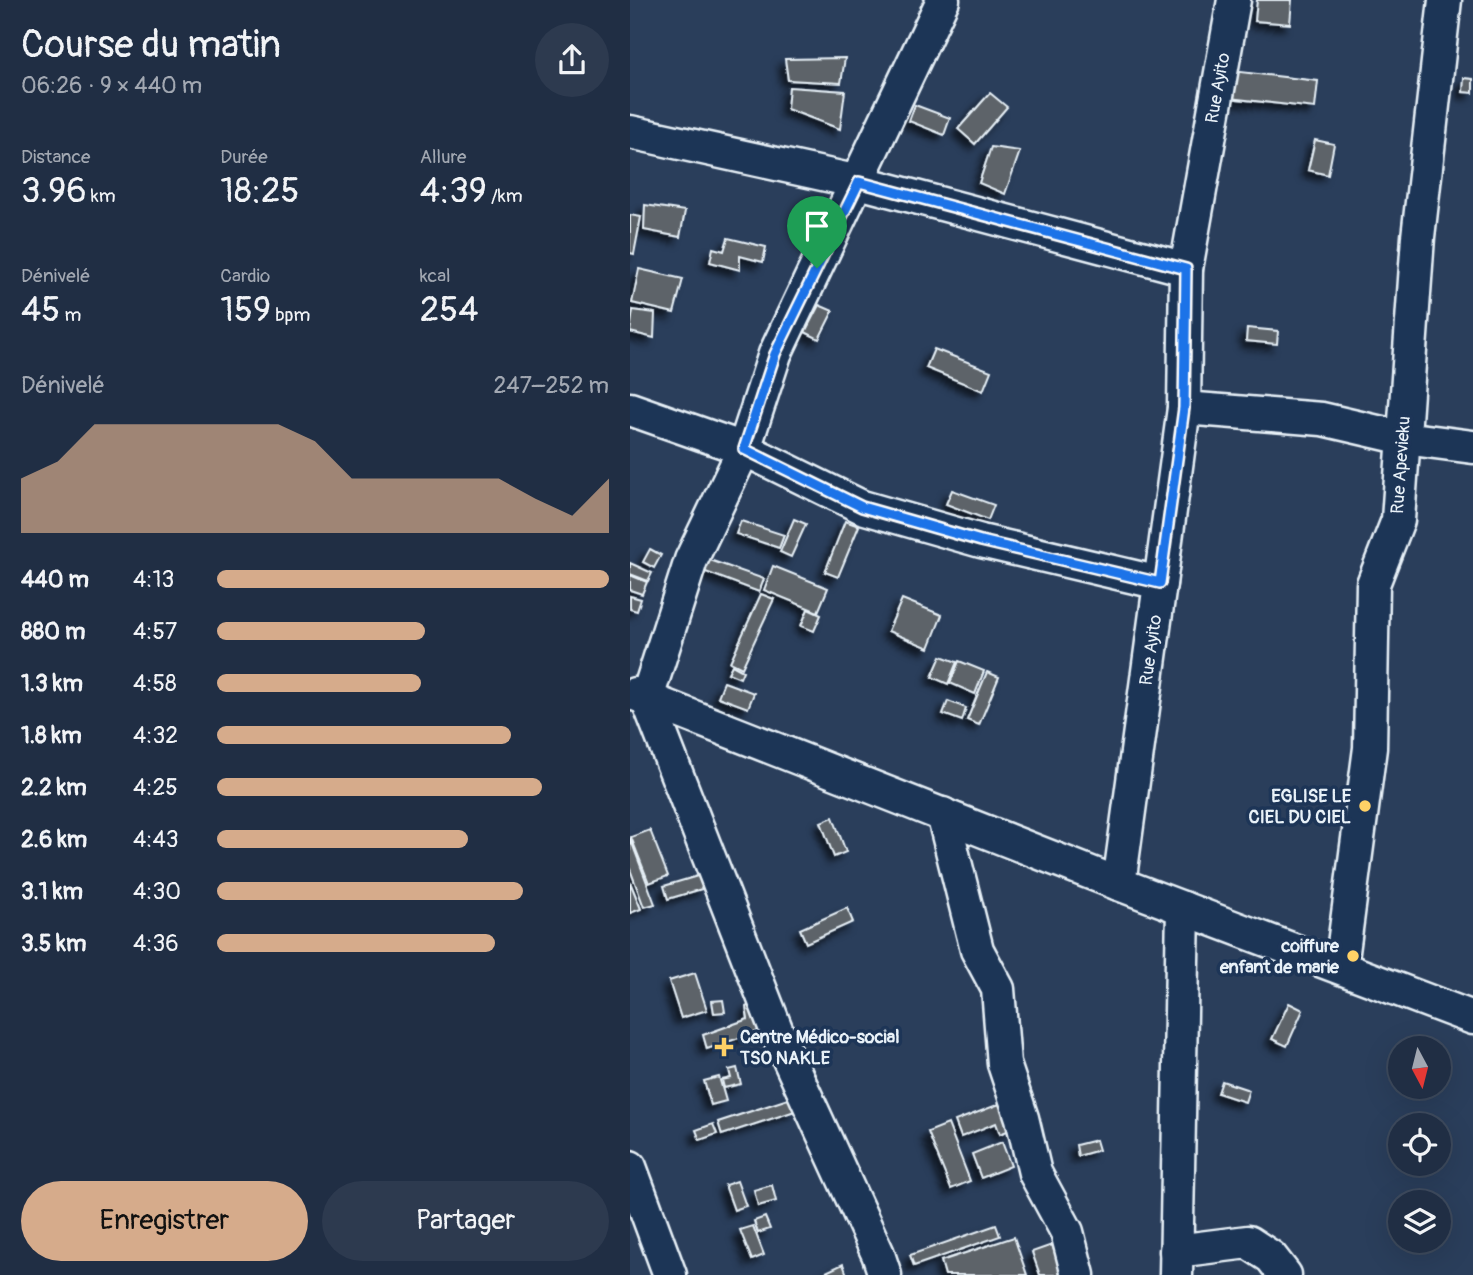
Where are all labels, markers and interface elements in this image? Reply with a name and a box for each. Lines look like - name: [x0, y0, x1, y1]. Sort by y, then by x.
- text: Course du matin: [21, 21, 281, 69]
- button: share: [535, 23, 609, 97]
- street label: Rue Ayito: [1201, 51, 1236, 125]
- text: 06:26 · 9 × 440 m: [21, 71, 202, 100]
- text: Distance: [21, 145, 90, 169]
- text: Durée: [220, 145, 268, 169]
- text: Allure: [420, 145, 466, 169]
- text: 3.96: [21, 169, 87, 213]
- text: 18:25: [220, 169, 300, 213]
- text: 4:39: [420, 169, 487, 213]
- text: km: [87, 184, 116, 208]
- text: /km: [487, 184, 523, 208]
- pin: [787, 196, 847, 268]
- icon: arrive: [798, 207, 836, 245]
- text: Dénivelé: [21, 264, 90, 288]
- text: Cardio: [220, 264, 270, 288]
- text: kcal: [420, 264, 451, 288]
- text: 45: [21, 288, 60, 332]
- text: 159: [220, 288, 271, 332]
- text: 254: [420, 288, 479, 332]
- text: m: [60, 303, 81, 327]
- text: bpm: [271, 303, 310, 327]
- text: Dénivelé: [21, 371, 105, 400]
- text: 247–252 m: [493, 371, 609, 400]
- street label: Rue Apevieku: [1386, 415, 1416, 515]
- text: 440 m: [21, 565, 89, 594]
- text: 4:13: [133, 565, 174, 594]
- street label: Rue Ayito: [1135, 613, 1167, 687]
- text: 880 m: [21, 617, 85, 646]
- text: 4:57: [133, 617, 177, 646]
- text: 1.3 km: [21, 669, 83, 698]
- text: 4:58: [133, 669, 177, 698]
- text: 1.8 km: [21, 721, 82, 750]
- text: 4:32: [133, 721, 178, 750]
- text: 2.2 km: [21, 773, 87, 802]
- text: 4:25: [133, 773, 178, 802]
- place label: EGLISE LE CIEL DU CIEL: [1249, 785, 1352, 829]
- marker: EGLISE LE CIEL DU CIEL: [1357, 798, 1373, 814]
- text: 2.6 km: [21, 825, 87, 854]
- text: 4:43: [133, 825, 179, 854]
- text: 3.1 km: [21, 877, 83, 906]
- text: 4:30: [133, 877, 181, 906]
- text: 3.5 km: [21, 929, 86, 958]
- text: 4:36: [133, 929, 179, 958]
- place label: coiffure enfant de marie: [1219, 935, 1340, 979]
- marker: coiffure enfant de marie: [1345, 948, 1361, 964]
- place label: Centre Médico-social TSO NAKLE: [739, 1026, 899, 1070]
- north arrow: [1388, 1036, 1451, 1099]
- map controls: [1388, 1036, 1451, 1253]
- marker: Centre Médico-social TSO NAKLE: [714, 1037, 734, 1057]
- button: locate: [1388, 1113, 1451, 1176]
- button: Enregistrer: [21, 1181, 308, 1261]
- button: Partager: [322, 1181, 609, 1261]
- button: layers: [1388, 1190, 1451, 1253]

